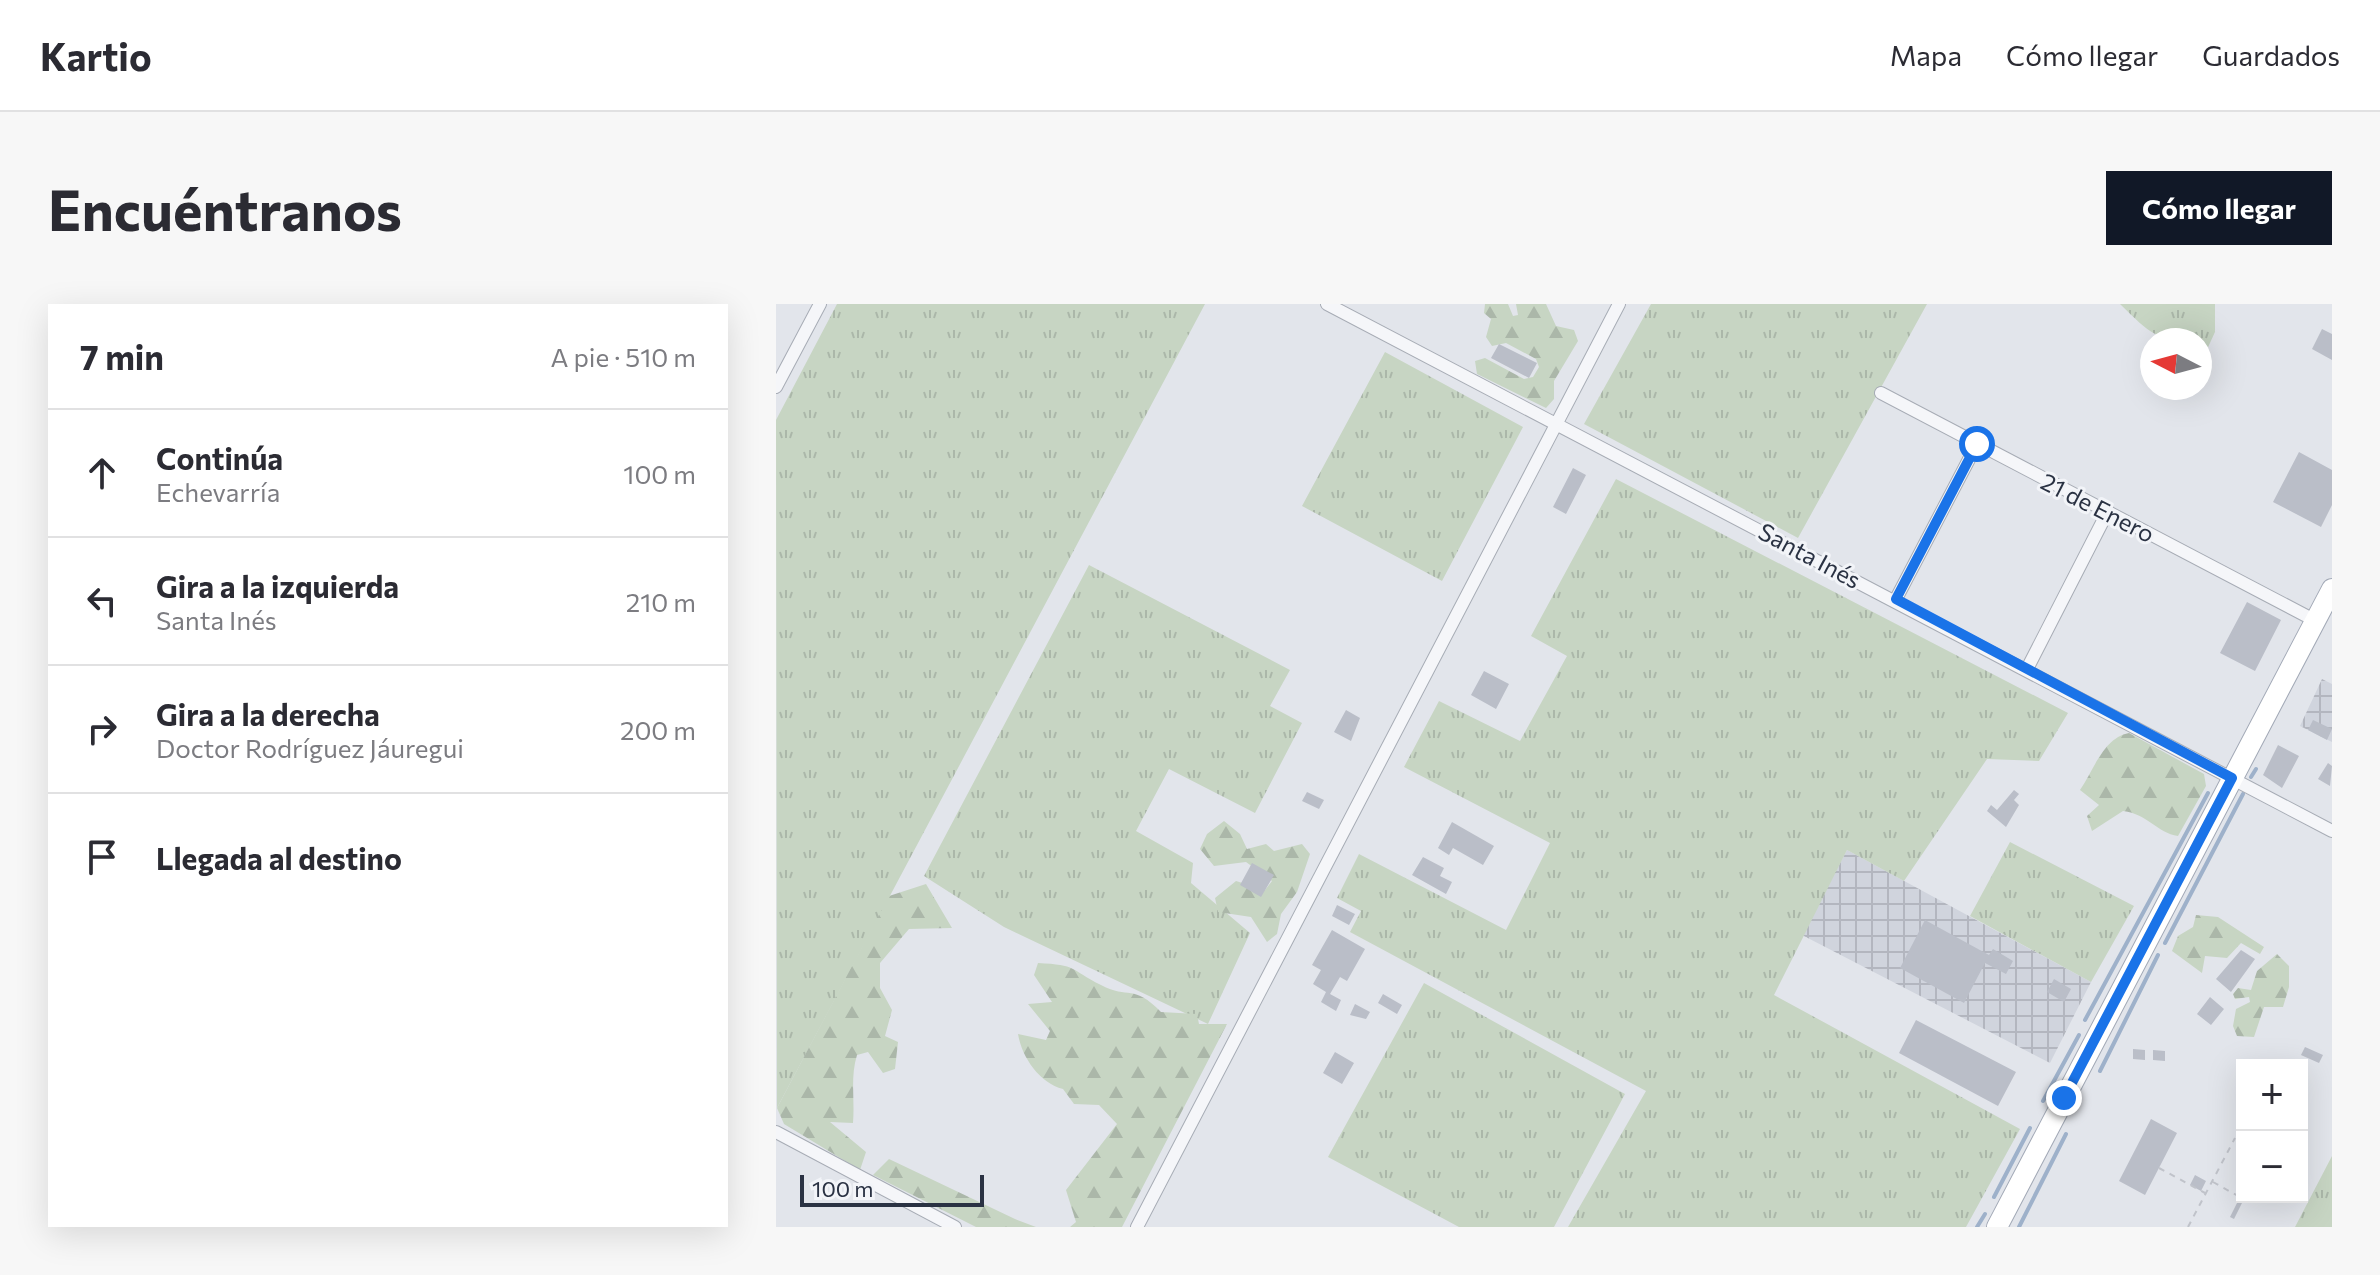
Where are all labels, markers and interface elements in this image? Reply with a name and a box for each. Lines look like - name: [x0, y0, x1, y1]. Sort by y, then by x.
- text: Kartio: [40, 32, 152, 79]
- text: Mapa: [1890, 38, 1962, 72]
- text: Cómo llegar: [2006, 38, 2158, 72]
- text: Guardados: [2202, 38, 2340, 72]
- button: Cómo llegar: [2106, 171, 2332, 245]
- text: Encuéntranos: [48, 174, 402, 243]
- north arrow: [2140, 328, 2212, 400]
- text: 7 min: [80, 335, 164, 377]
- text: A pie · 510 m: [551, 341, 696, 372]
- route start: [1959, 426, 1995, 462]
- text: Continúa: [156, 439, 283, 476]
- icon: ahead: [80, 451, 124, 495]
- text: 100 m: [623, 458, 696, 489]
- street label: 21 de Enero: [2036, 466, 2160, 548]
- text: Echevarría: [156, 476, 280, 507]
- street label: Santa Inés: [1754, 516, 1866, 594]
- text: Gira a la izquierda: [156, 567, 399, 604]
- icon: left: [80, 579, 124, 623]
- text: 210 m: [626, 586, 696, 617]
- text: Santa Inés: [156, 604, 277, 635]
- text: Gira a la derecha: [156, 695, 380, 732]
- icon: right: [80, 707, 124, 751]
- text: 200 m: [620, 714, 696, 745]
- text: Doctor Rodríguez Jáuregui: [156, 732, 464, 763]
- icon: arrive: [80, 835, 124, 879]
- text: Llegada al destino: [156, 839, 402, 876]
- map controls: [2236, 1059, 2308, 1203]
- button: +: [2236, 1059, 2308, 1131]
- route end: [2046, 1080, 2082, 1116]
- button: −: [2236, 1131, 2308, 1203]
- scale bar: [800, 1171, 984, 1207]
- text: 100 m: [812, 1175, 874, 1202]

